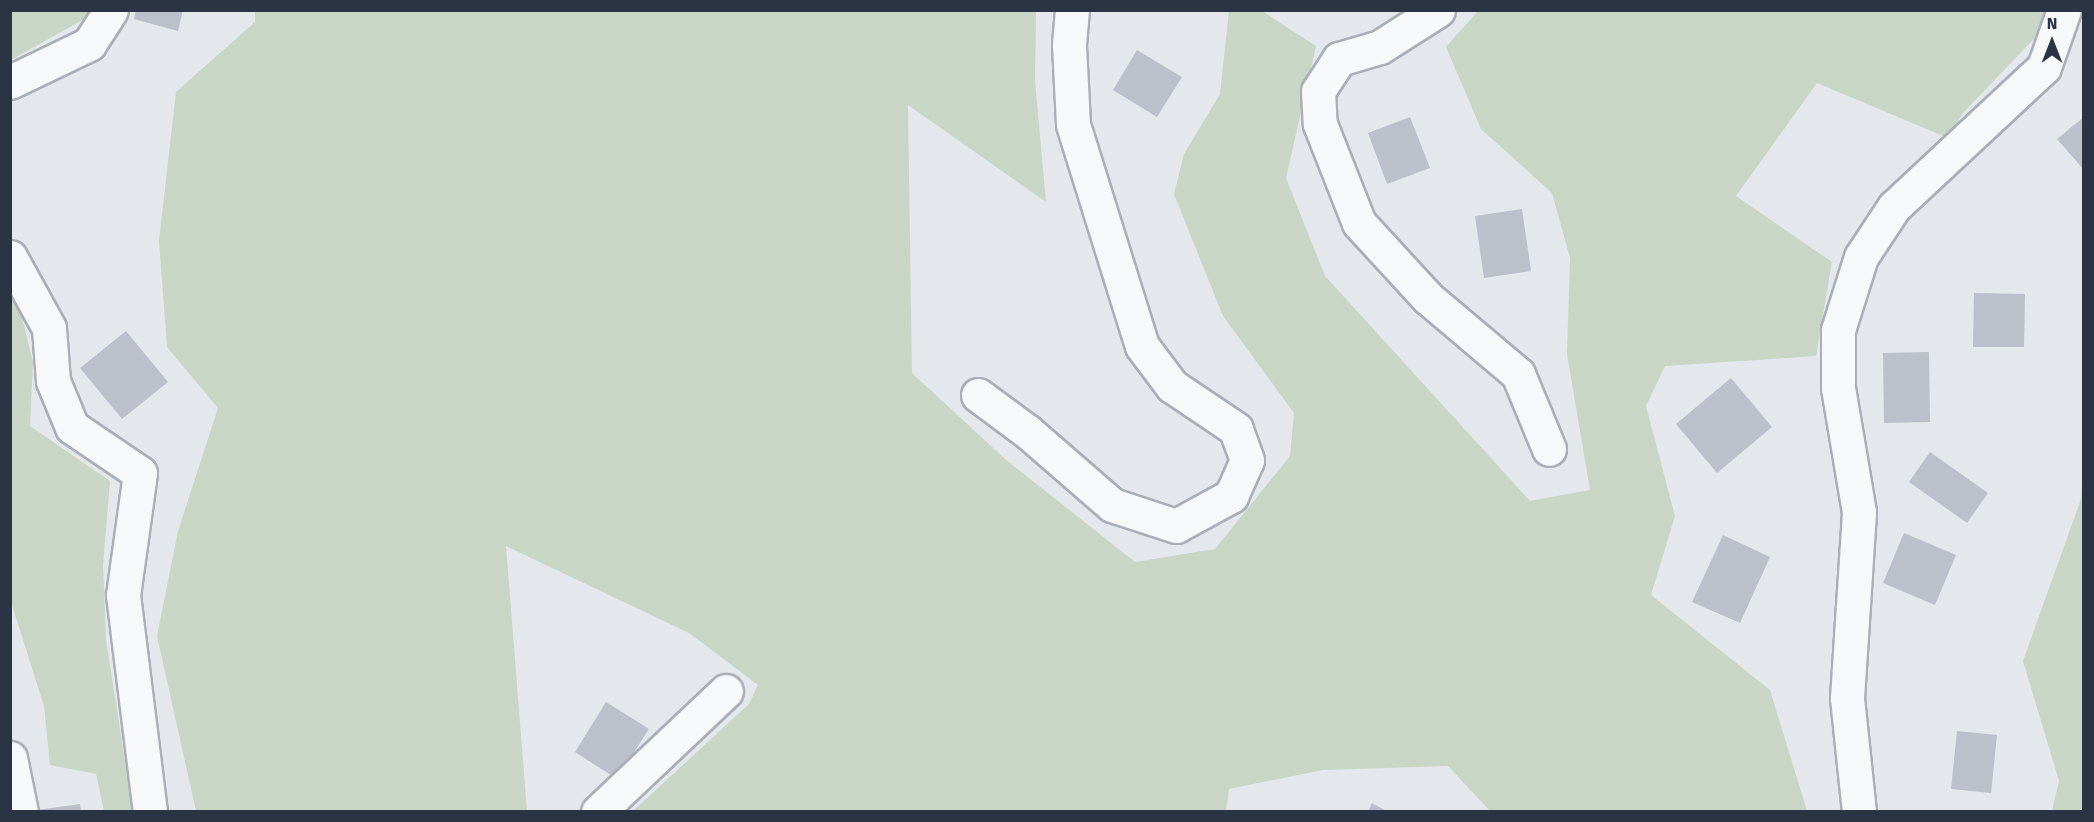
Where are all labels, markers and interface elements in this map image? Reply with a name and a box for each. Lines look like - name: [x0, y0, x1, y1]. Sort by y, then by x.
- north arrow: [2022, 12, 2082, 72]
- text: N: [2047, 14, 2057, 33]

